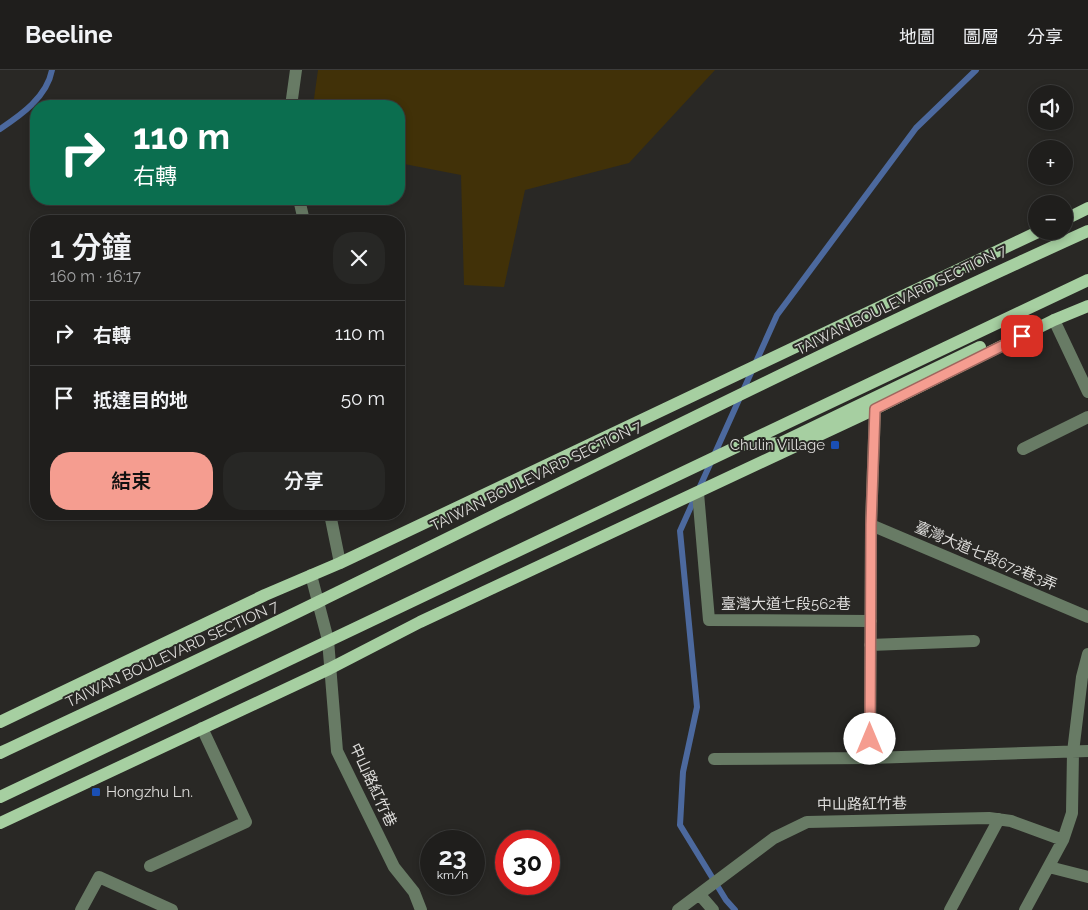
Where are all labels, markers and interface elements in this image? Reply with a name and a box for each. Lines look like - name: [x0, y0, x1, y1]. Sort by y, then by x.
- text: Beeline: [25, 20, 113, 49]
- text: 地圖: [899, 26, 935, 47]
- text: 圖層: [963, 26, 999, 47]
- text: 分享: [1027, 26, 1063, 47]
- map controls: [1028, 85, 1073, 240]
- button: sound: [1028, 85, 1073, 130]
- text: 110 m: [133, 116, 230, 157]
- icon: right: [50, 120, 115, 185]
- button: +: [1028, 140, 1073, 185]
- text: 右轉: [133, 163, 177, 189]
- button: −: [1028, 195, 1073, 240]
- text: 1 分鐘: [50, 230, 132, 265]
- button: close: [333, 232, 385, 284]
- street label: TAIWAN BOULEVARD SECTION 7: [793, 241, 1009, 359]
- text: 160 m · 16:17: [50, 267, 141, 286]
- pin: [1001, 315, 1043, 357]
- icon: right: [50, 319, 78, 347]
- text: 110 m: [335, 322, 385, 344]
- icon: arrive: [1008, 322, 1036, 350]
- text: 右轉: [93, 324, 131, 346]
- icon: arrive: [50, 384, 78, 412]
- text: 50 m: [341, 387, 385, 409]
- text: 抵達目的地: [93, 389, 188, 411]
- street label: TAIWAN BOULEVARD SECTION 7: [428, 417, 644, 535]
- place label: Chulin Village: [730, 436, 825, 454]
- marker: Chulin Village: [829, 439, 841, 451]
- button: 結束: [50, 452, 213, 510]
- button: 分享: [223, 452, 385, 510]
- street label: 臺灣大道七段672巷3弄: [912, 518, 1060, 594]
- street label: 臺灣大道七段562巷: [721, 595, 851, 613]
- street label: TAIWAN BOULEVARD SECTION 7: [63, 597, 281, 711]
- position arrow: [843, 712, 895, 764]
- street label: 中山路紅竹巷: [346, 740, 400, 830]
- place label: Hongzhu Ln.: [106, 783, 193, 801]
- marker: Hongzhu Ln.: [90, 786, 102, 798]
- street label: 中山路紅竹巷: [817, 794, 907, 814]
- speed limit sign: 30: [495, 830, 560, 895]
- text: 23: [438, 841, 467, 871]
- text: km/h: [437, 868, 468, 882]

